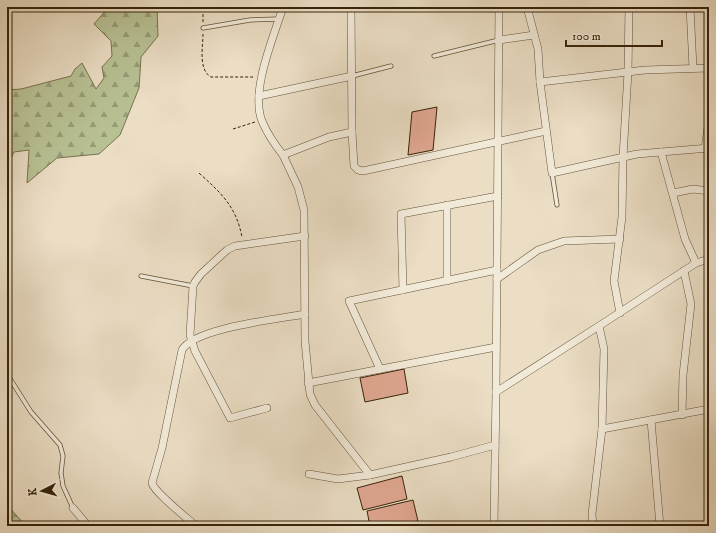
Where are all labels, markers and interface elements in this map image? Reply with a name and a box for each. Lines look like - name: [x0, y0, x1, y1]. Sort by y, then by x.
- scale bar: [566, 22, 662, 48]
- text: 100 m: [572, 29, 601, 44]
- north arrow: [22, 471, 62, 511]
- text: K: [26, 487, 40, 497]

